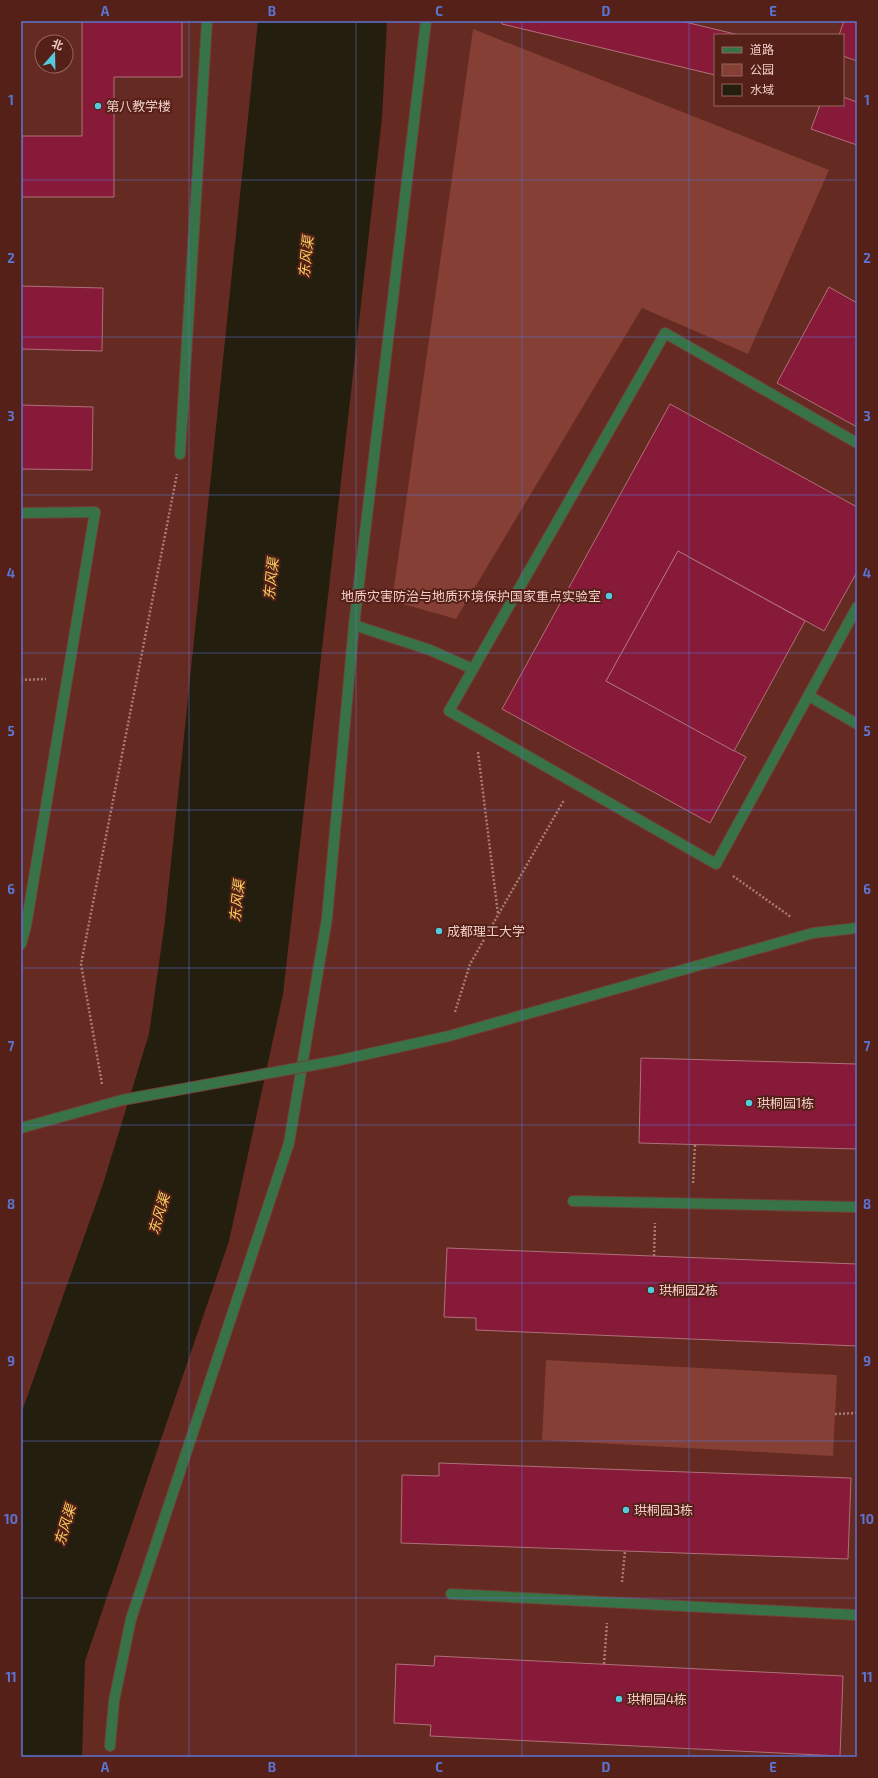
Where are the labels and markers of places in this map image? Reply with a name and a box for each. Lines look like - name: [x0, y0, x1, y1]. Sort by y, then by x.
- place label: 第八教学楼: [106, 98, 171, 114]
- marker: 第八教学楼: [93, 101, 103, 111]
- place label: 地质灾害防治与地质环境保护国家重点实验室: [341, 588, 601, 604]
- marker: 地质灾害防治与地质环境保护国家重点实验室: [604, 591, 614, 601]
- place label: 成都理工大学: [447, 923, 525, 939]
- marker: 成都理工大学: [434, 926, 444, 936]
- place label: 珙桐园1栋: [757, 1095, 814, 1111]
- marker: 珙桐园1栋: [744, 1098, 754, 1108]
- place label: 珙桐园2栋: [659, 1282, 718, 1298]
- marker: 珙桐园2栋: [646, 1285, 656, 1295]
- place label: 珙桐园3栋: [634, 1502, 693, 1518]
- marker: 珙桐园3栋: [621, 1505, 631, 1515]
- place label: 珙桐园4栋: [627, 1691, 687, 1707]
- marker: 珙桐园4栋: [614, 1694, 624, 1704]

